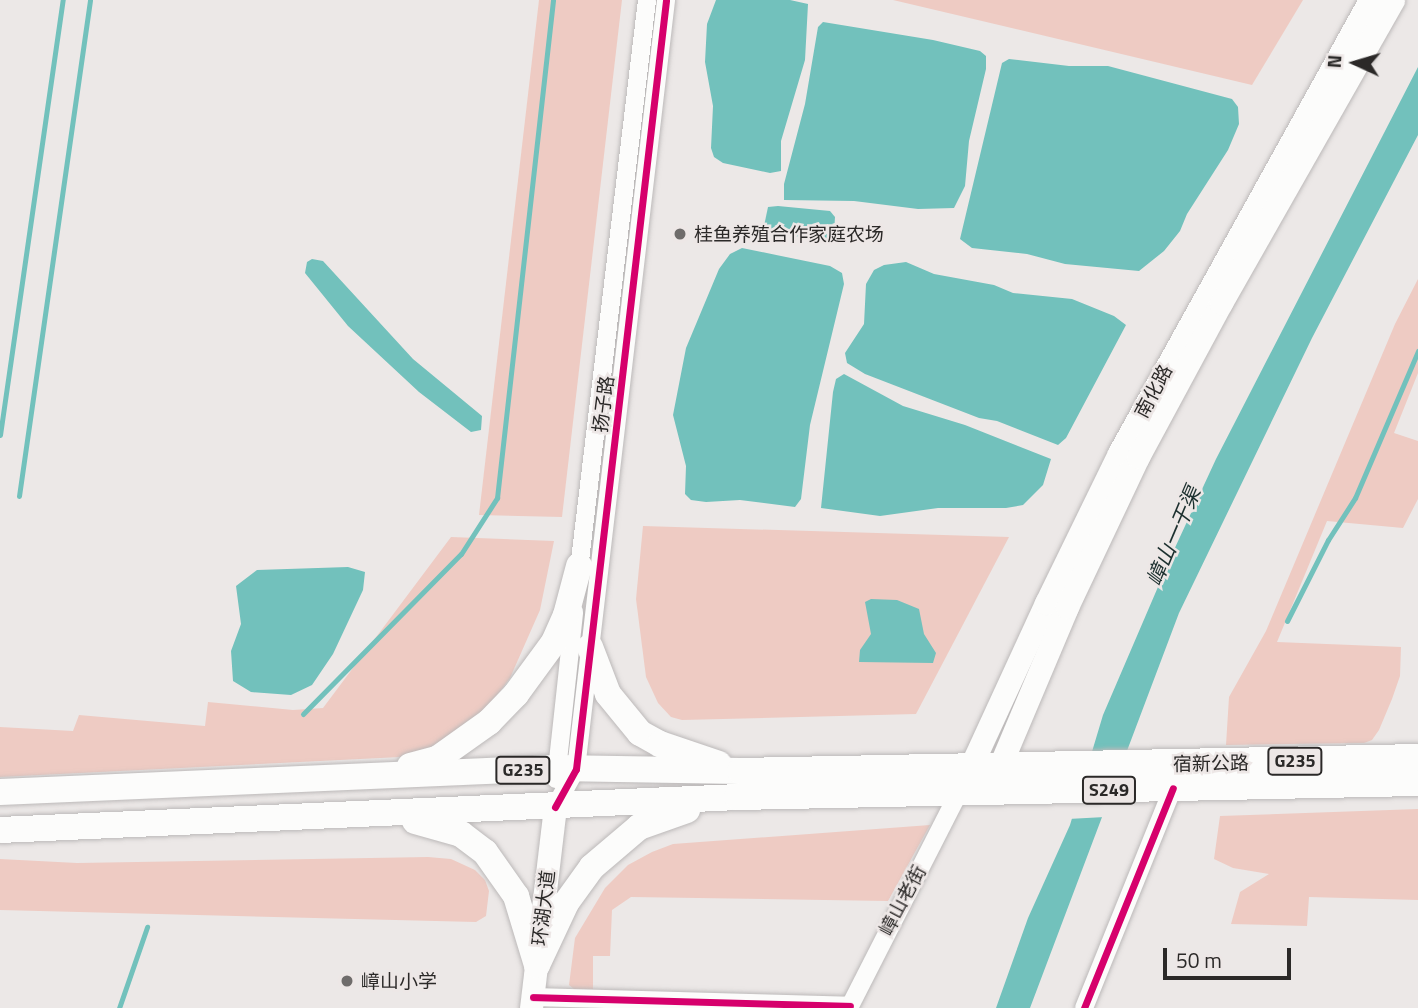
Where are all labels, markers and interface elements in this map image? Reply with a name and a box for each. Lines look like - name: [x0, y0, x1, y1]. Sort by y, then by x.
- north arrow: [1320, 28, 1390, 98]
- text: N: [1319, 54, 1348, 69]
- place label: 桂鱼养殖合作家庭农场: [694, 223, 884, 245]
- marker: 桂鱼养殖合作家庭农场: [672, 226, 688, 242]
- street label: 南化路: [1130, 360, 1176, 422]
- street label: 扬子路: [588, 374, 618, 434]
- water label: 嶂山一干渠: [1141, 483, 1205, 589]
- road number: G235: [1267, 746, 1323, 776]
- street label: 宿新公路: [1173, 751, 1249, 775]
- road number: G235: [495, 756, 551, 784]
- road number: S249: [1081, 776, 1137, 804]
- street label: 嶂山老街: [874, 861, 930, 939]
- street label: 环湖大道: [527, 869, 559, 947]
- scale bar: [1166, 934, 1294, 978]
- text: 50 m: [1176, 944, 1222, 976]
- place label: 嶂山小学: [361, 970, 437, 992]
- marker: 嶂山小学: [339, 973, 355, 989]

